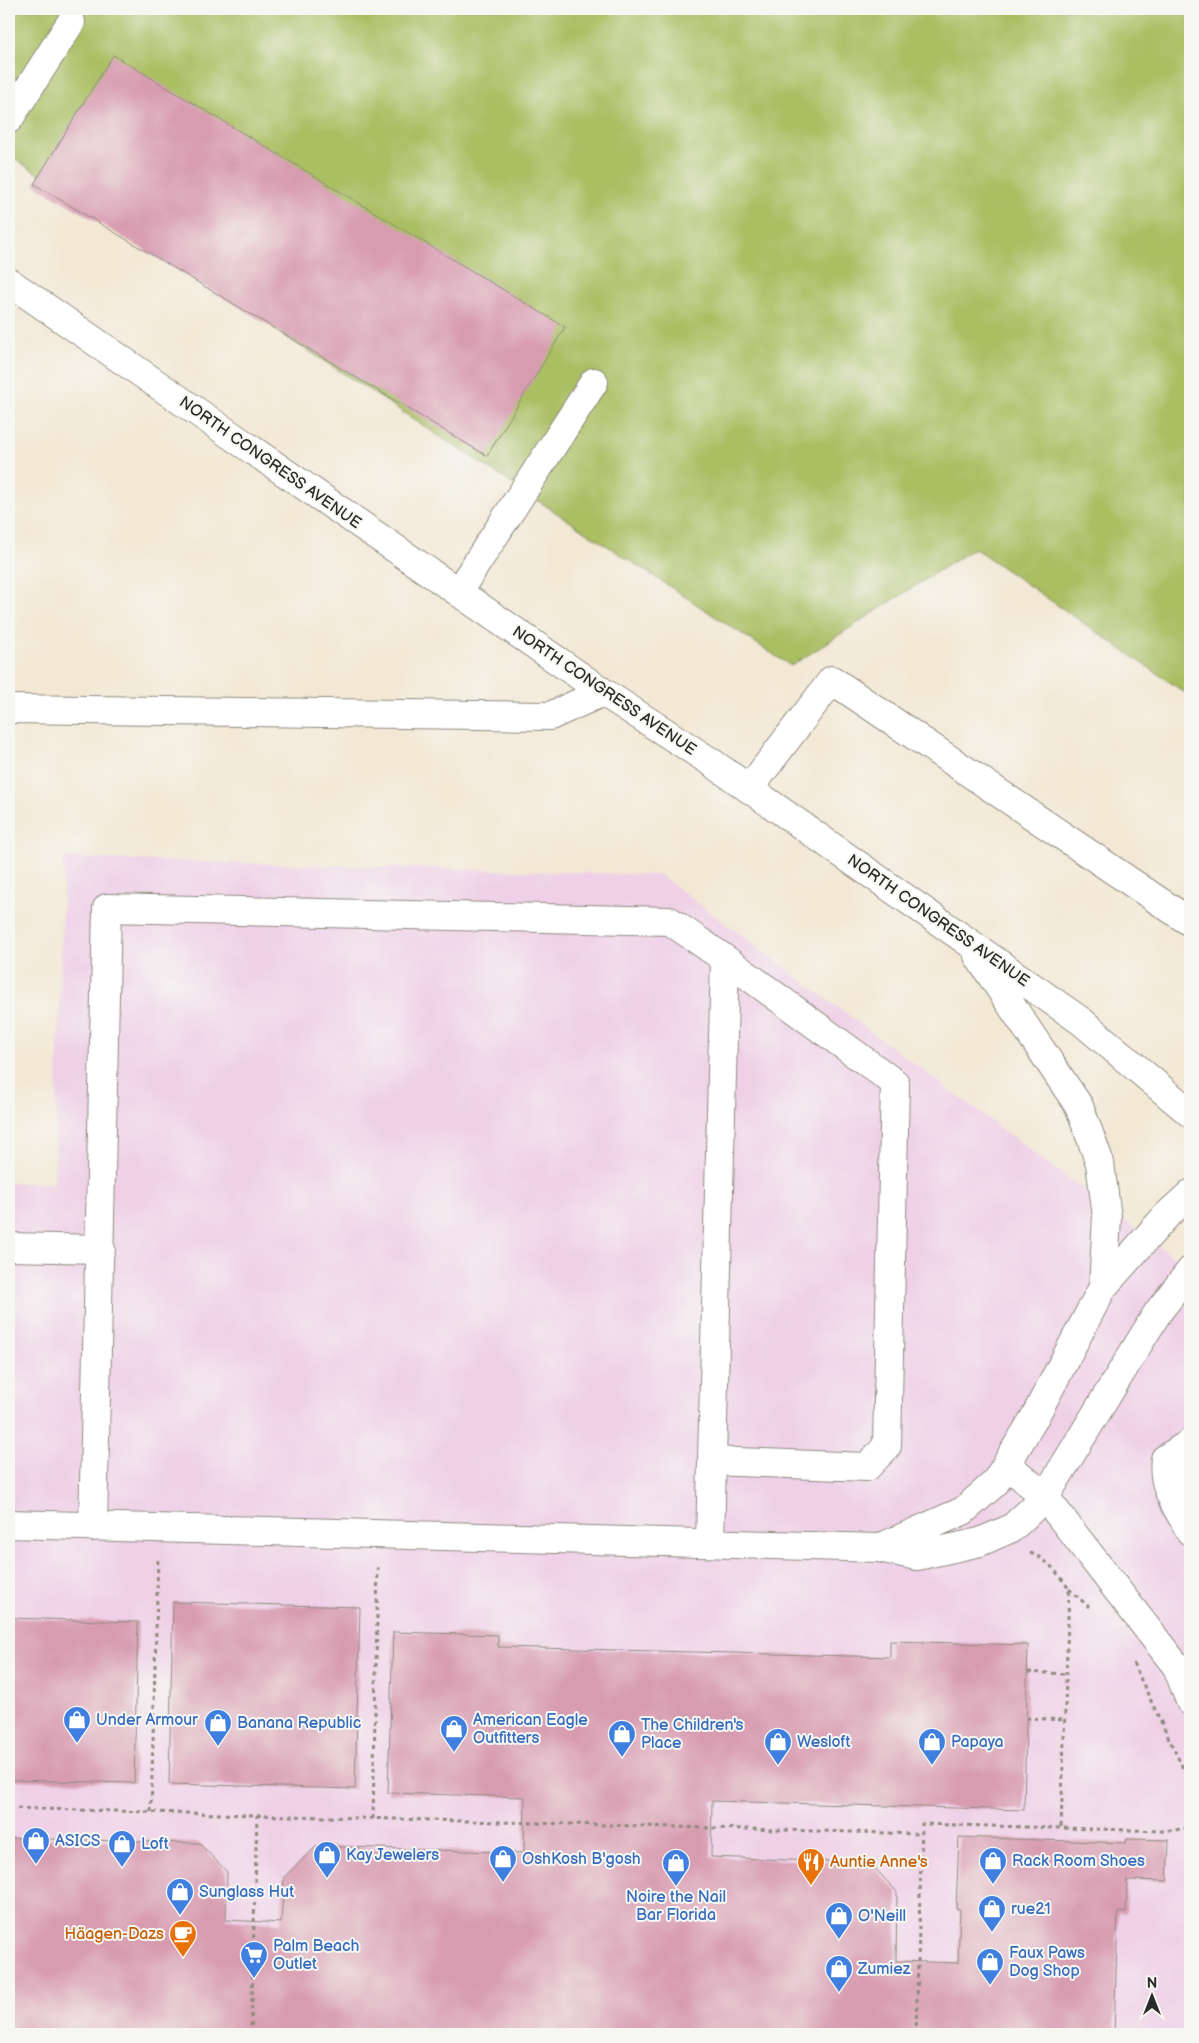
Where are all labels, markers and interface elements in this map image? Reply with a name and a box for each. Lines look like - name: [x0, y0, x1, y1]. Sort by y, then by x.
- street label: NORTH CONGRESS AVENUE: [175, 393, 365, 533]
- street label: NORTH CONGRESS AVENUE: [508, 622, 700, 760]
- street label: NORTH CONGRESS AVENUE: [843, 851, 1033, 991]
- shop icon: Under Armour: [62, 1705, 92, 1744]
- shop icon: Banana Republic: [203, 1708, 233, 1747]
- place label: Under Armour: [96, 1711, 198, 1730]
- place label: American Eagle Outfitters: [473, 1711, 588, 1748]
- place label: Banana Republic: [237, 1714, 361, 1733]
- shop icon: American Eagle Outfitters: [439, 1714, 469, 1753]
- place label: The Children's Place: [641, 1716, 744, 1753]
- shop icon: The Children's Place: [607, 1719, 637, 1758]
- shop icon: Wesloft: [763, 1727, 793, 1766]
- shop icon: Papaya: [917, 1727, 947, 1766]
- place label: Wesloft: [797, 1733, 851, 1752]
- place label: Papaya: [951, 1733, 1004, 1752]
- shop icon: ASICS: [21, 1826, 51, 1865]
- shop icon: Loft: [107, 1829, 137, 1868]
- place label: ASICS: [55, 1832, 100, 1851]
- place label: Loft: [141, 1835, 169, 1854]
- shop icon: Kay Jewelers: [312, 1840, 342, 1879]
- shop icon: OshKosh B'gosh: [488, 1844, 518, 1883]
- place label: Kay Jewelers: [346, 1846, 439, 1865]
- shop icon: Rack Room Shoes: [978, 1846, 1008, 1885]
- restaurant icon: Auntie Anne's: [796, 1847, 826, 1886]
- shop icon: Noire the Nail Bar Florida: [661, 1848, 691, 1887]
- place label: OshKosh B'gosh: [522, 1850, 641, 1869]
- place label: Rack Room Shoes: [1012, 1852, 1145, 1871]
- place label: Auntie Anne's: [830, 1853, 928, 1872]
- shop icon: Sunglass Hut: [165, 1877, 195, 1916]
- place label: Sunglass Hut: [199, 1883, 294, 1902]
- place label: Noire the Nail Bar Florida: [626, 1888, 726, 1925]
- shop icon: rue21: [977, 1894, 1007, 1933]
- place label: rue21: [1011, 1900, 1051, 1919]
- shop icon: O'Neill: [824, 1901, 854, 1940]
- place label: O'Neill: [858, 1907, 906, 1926]
- cafe icon: Häagen-Dazs: [168, 1919, 198, 1958]
- place label: Häagen-Dazs: [64, 1925, 164, 1944]
- place label: Palm Beach Outlet: [273, 1937, 360, 1974]
- supermarket icon: Palm Beach Outlet: [239, 1940, 269, 1979]
- place label: Faux Paws Dog Shop: [1009, 1944, 1085, 1981]
- shop icon: Faux Paws Dog Shop: [975, 1947, 1005, 1986]
- shop icon: Zumiez: [824, 1954, 854, 1993]
- place label: Zumiez: [857, 1960, 911, 1979]
- north arrow: [1126, 1970, 1176, 2020]
- text: N: [1147, 1975, 1157, 1992]

